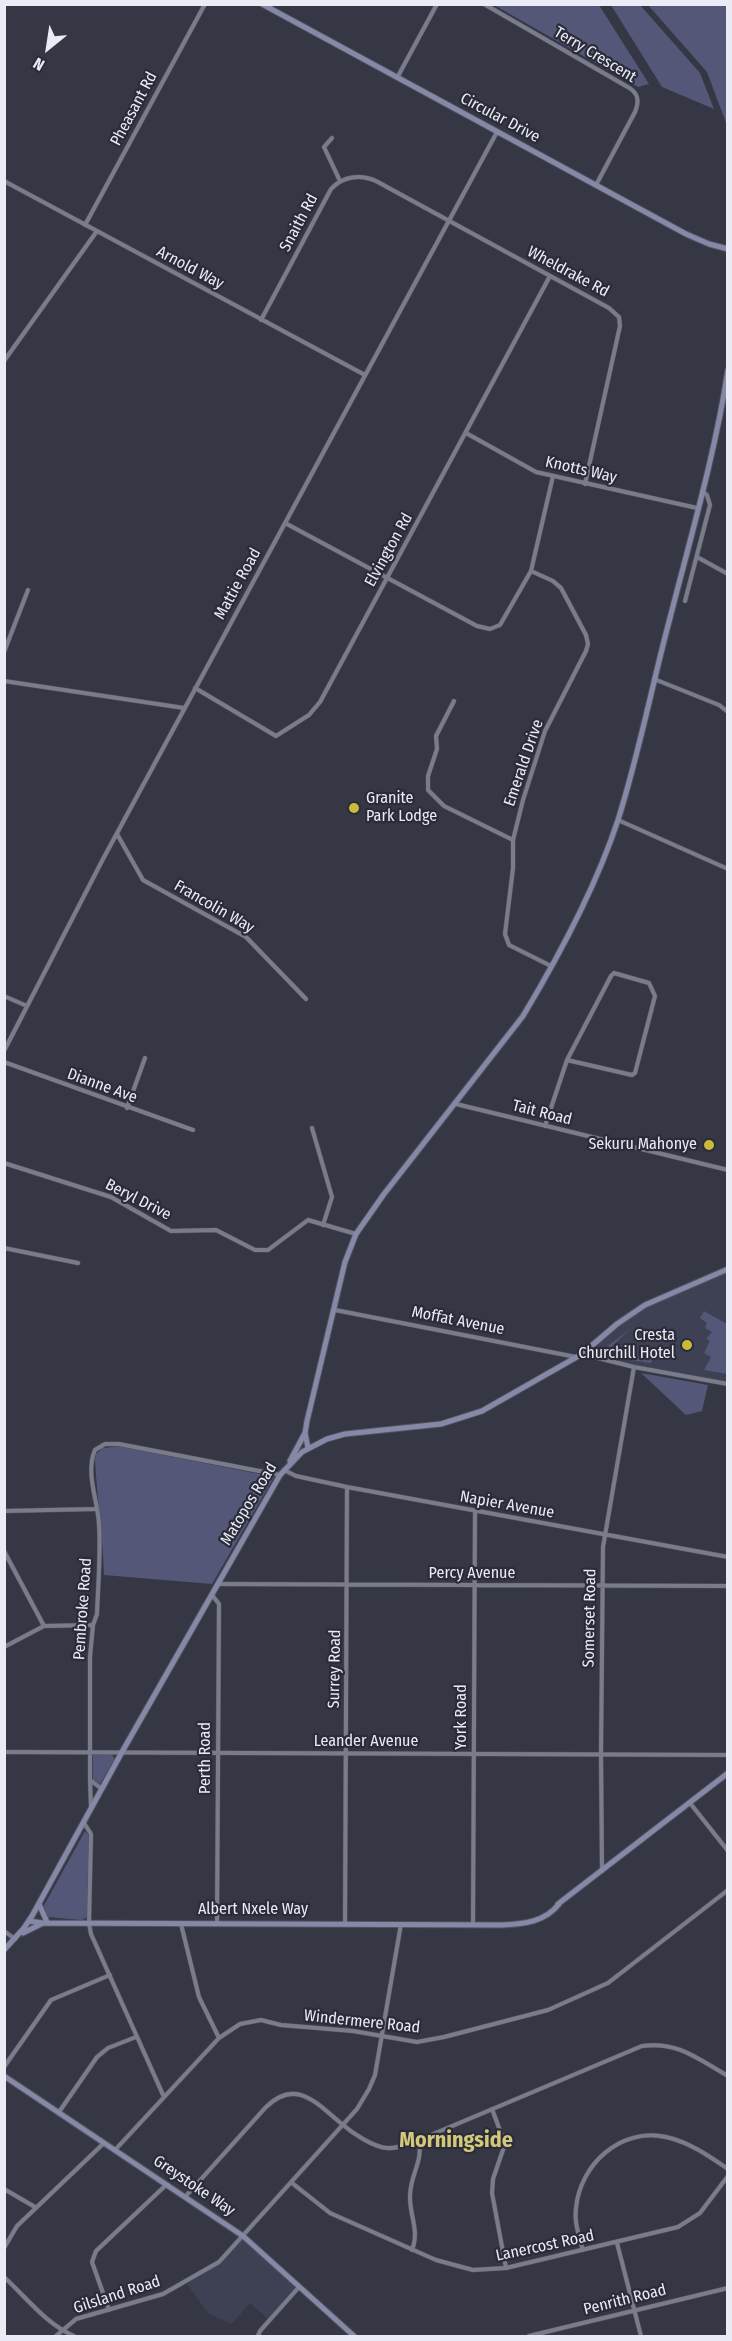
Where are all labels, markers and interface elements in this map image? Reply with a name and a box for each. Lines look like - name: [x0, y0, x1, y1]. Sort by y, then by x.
- north arrow: [18, 18, 78, 78]
- street label: Terry Crescent: [550, 23, 640, 87]
- text: N: [30, 53, 48, 75]
- street label: Pheasant Rd: [107, 69, 161, 149]
- street label: Circular Drive: [457, 89, 543, 147]
- street label: Snaith Rd: [276, 191, 322, 255]
- street label: Arnold Way: [153, 242, 227, 294]
- street label: Wheldrake Rd: [524, 242, 612, 302]
- street label: Knotts Way: [543, 452, 619, 488]
- street label: Elvington Rd: [361, 510, 417, 590]
- street label: Mattie Road: [211, 545, 265, 623]
- street label: Emerald Drive: [500, 717, 548, 809]
- place label: Granite Park Lodge: [366, 789, 437, 827]
- marker: Granite Park Lodge: [347, 801, 361, 815]
- street label: Francolin Way: [170, 876, 258, 938]
- street label: Dianne Ave: [64, 1064, 140, 1108]
- street label: Tait Road: [510, 1096, 574, 1130]
- place label: Sekuru Mahonye: [588, 1135, 697, 1155]
- marker: Sekuru Mahonye: [702, 1138, 716, 1152]
- street label: Beryl Drive: [102, 1175, 174, 1225]
- street label: Moffat Avenue: [410, 1303, 506, 1339]
- place label: Cresta Churchill Hotel: [578, 1326, 675, 1364]
- marker: Cresta Churchill Hotel: [680, 1338, 694, 1352]
- street label: Matopos Road: [217, 1459, 281, 1549]
- street label: Napier Avenue: [458, 1487, 556, 1523]
- street label: Pembroke Road: [70, 1557, 96, 1661]
- street label: Percy Avenue: [429, 1564, 515, 1584]
- street label: Somerset Road: [580, 1568, 600, 1668]
- street label: Surrey Road: [325, 1629, 345, 1709]
- street label: York Road: [452, 1684, 472, 1750]
- street label: Perth Road: [196, 1722, 216, 1794]
- street label: Leander Avenue: [314, 1732, 418, 1752]
- street label: Albert Nxele Way: [198, 1900, 308, 1920]
- street label: Windermere Road: [303, 2006, 421, 2038]
- district label: Morningside: [399, 2128, 513, 2154]
- street label: Greystoke Way: [149, 2152, 239, 2220]
- street label: Lanercost Road: [494, 2226, 596, 2266]
- street label: Gilsland Road: [71, 2272, 163, 2318]
- street label: Penrith Road: [582, 2280, 668, 2320]

